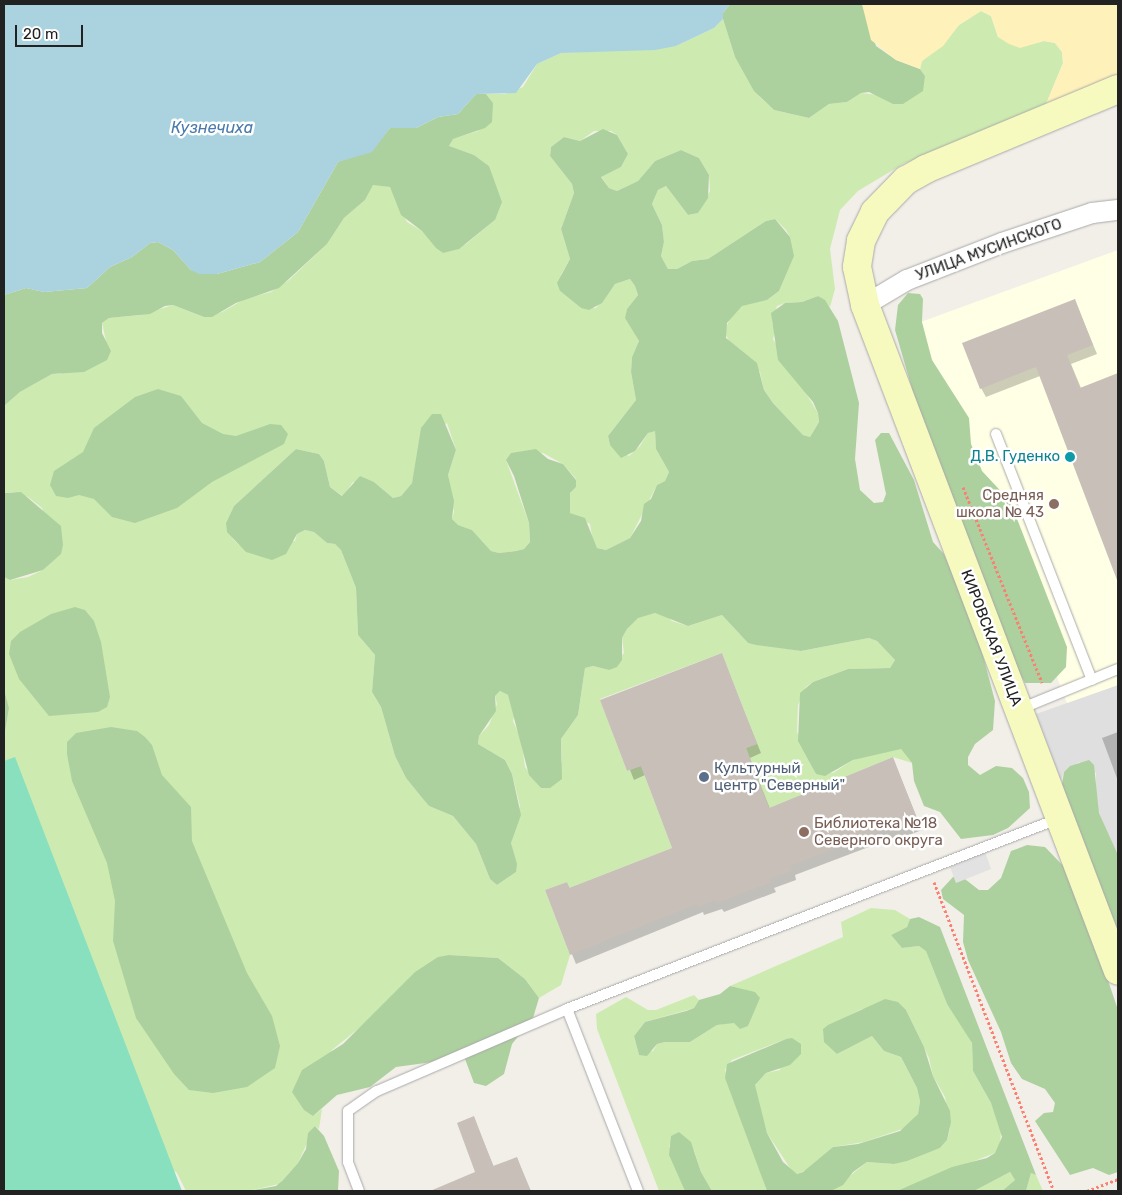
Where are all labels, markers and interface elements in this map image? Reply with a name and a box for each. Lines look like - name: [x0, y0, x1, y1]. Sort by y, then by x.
- scale bar: [18, 15, 85, 47]
- text: 20 m: [23, 25, 58, 43]
- water label: Кузнечиха: [171, 118, 253, 138]
- street label: УЛИЦА МУСИНСКОГО: [913, 215, 1065, 285]
- place label: Д.В. Гуденко: [971, 448, 1060, 466]
- marker: Д.В. Гуденко: [1064, 451, 1076, 463]
- place label: Средняя школа № 43: [956, 486, 1044, 521]
- marker: Средняя школа № 43: [1048, 498, 1060, 510]
- street label: КИРОВСКАЯ УЛИЦА: [957, 567, 1025, 709]
- place label: Культурный центр "Северный": [714, 759, 845, 794]
- marker: Культурный центр "Северный": [698, 771, 710, 783]
- place label: Библиотека №18 Северного округа: [814, 814, 943, 849]
- marker: Библиотека №18 Северного округа: [798, 826, 810, 838]

